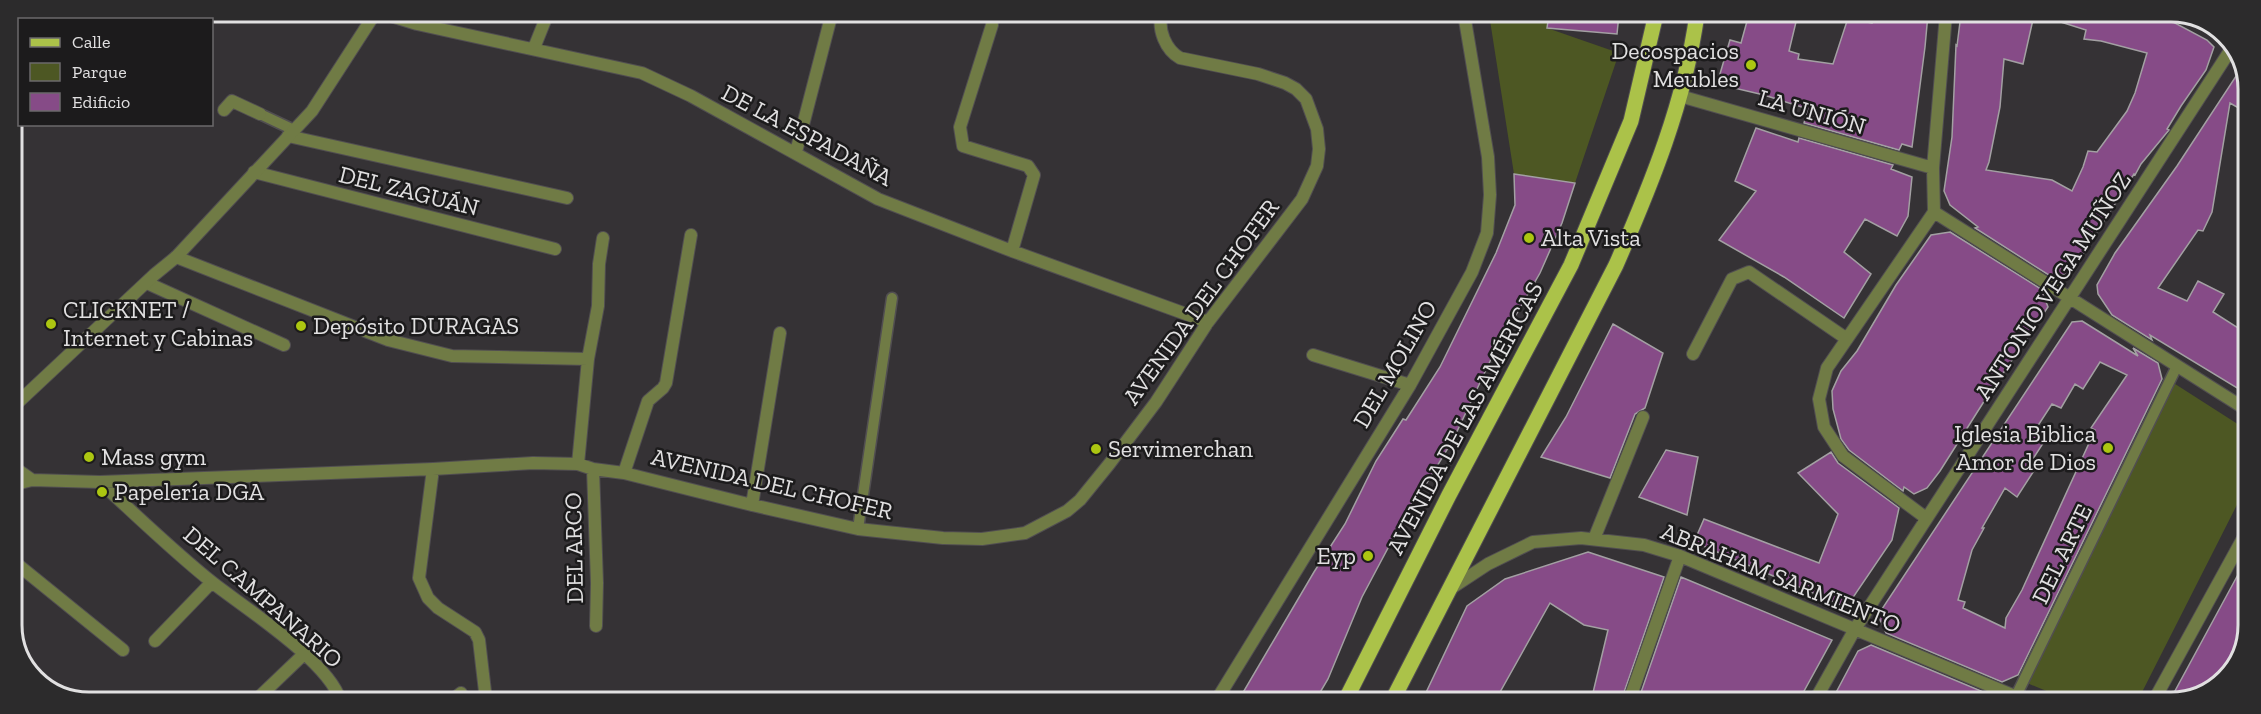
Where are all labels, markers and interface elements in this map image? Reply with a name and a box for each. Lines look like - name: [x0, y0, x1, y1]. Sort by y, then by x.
- legend: [18, 18, 213, 126]
- text: Calle: [72, 31, 110, 53]
- place label: Decospacios Meubles: [1611, 36, 1739, 93]
- marker: Decospacios Meubles: [1744, 58, 1758, 72]
- text: Parque: [72, 61, 127, 83]
- street label: DE LA ESPADAÑA: [717, 77, 898, 192]
- street label: LA UNIÓN: [1755, 82, 1869, 141]
- text: Edificio: [72, 91, 130, 113]
- street label: DEL ZAGUÁN: [336, 159, 482, 222]
- street label: ANTONIO VEGA MUÑOZ: [1968, 166, 2137, 405]
- street label: AVENIDA DEL CHOFER: [1116, 193, 1285, 410]
- place label: Alta Vista: [1541, 223, 1641, 252]
- marker: Alta Vista: [1522, 231, 1536, 245]
- street label: AVENIDA DE LAS AMÉRICAS: [1380, 276, 1549, 559]
- place label: CLICKNET / Internet y Cabinas: [63, 295, 253, 352]
- street label: DEL MOLINO: [1346, 295, 1443, 433]
- place label: Depósito DURAGAS: [313, 311, 519, 340]
- marker: CLICKNET / Internet y Cabinas: [44, 317, 58, 331]
- marker: Depósito DURAGAS: [294, 319, 308, 333]
- place label: Iglesia Biblica Amor de Dios: [1954, 419, 2096, 476]
- place label: Servimerchan: [1108, 434, 1253, 463]
- marker: Iglesia Biblica Amor de Dios: [2101, 441, 2115, 455]
- place label: Mass gym: [101, 442, 206, 471]
- street label: AVENIDA DEL CHOFER: [649, 442, 896, 525]
- marker: Servimerchan: [1089, 442, 1103, 456]
- marker: Mass gym: [82, 450, 96, 464]
- place label: Papelería DGA: [114, 477, 264, 506]
- marker: Papelería DGA: [95, 485, 109, 499]
- street label: DEL ARCO: [558, 492, 589, 604]
- street label: DEL ARTE: [2025, 499, 2098, 608]
- street label: ABRAHAM SARMIENTO: [1657, 516, 1905, 639]
- street label: DEL CAMPANARIO: [178, 520, 349, 674]
- place label: Eyp: [1316, 541, 1356, 570]
- marker: Eyp: [1361, 549, 1375, 563]

